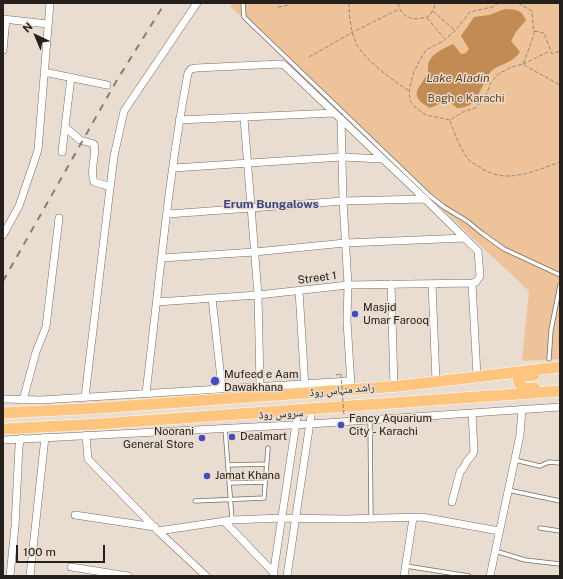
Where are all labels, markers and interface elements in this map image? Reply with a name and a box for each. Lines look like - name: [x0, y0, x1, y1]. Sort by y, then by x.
- north arrow: [16, 16, 56, 56]
- text: N: [20, 20, 35, 35]
- water label: Lake Aladin: [426, 71, 490, 85]
- park label: Bagh e Karachi: [428, 92, 504, 106]
- district label: Erum Bungalows: [223, 197, 319, 211]
- street label: Street 1: [297, 269, 337, 287]
- place label: Masjid Umar Farooq: [363, 301, 429, 327]
- marker: Masjid Umar Farooq: [350, 309, 360, 319]
- place label: Mufeed e Aam Dawakhana: [224, 368, 298, 394]
- marker: Mufeed e Aam Dawakhana: [209, 375, 221, 387]
- street label: راشد منہاس روڈ: [309, 381, 375, 399]
- street label: سروس روڈ: [258, 406, 304, 422]
- place label: Fancy Aquarium City - Karachi: [349, 412, 432, 438]
- marker: Fancy Aquarium City - Karachi: [336, 420, 346, 430]
- place label: Noorani General Store: [123, 425, 194, 451]
- place label: Dealmart: [240, 430, 287, 444]
- marker: Dealmart: [227, 432, 237, 442]
- marker: Noorani General Store: [197, 433, 207, 443]
- place label: Jamat Khana: [215, 469, 280, 483]
- marker: Jamat Khana: [202, 471, 212, 481]
- scale bar: [18, 537, 107, 563]
- text: 100 m: [23, 545, 56, 559]

